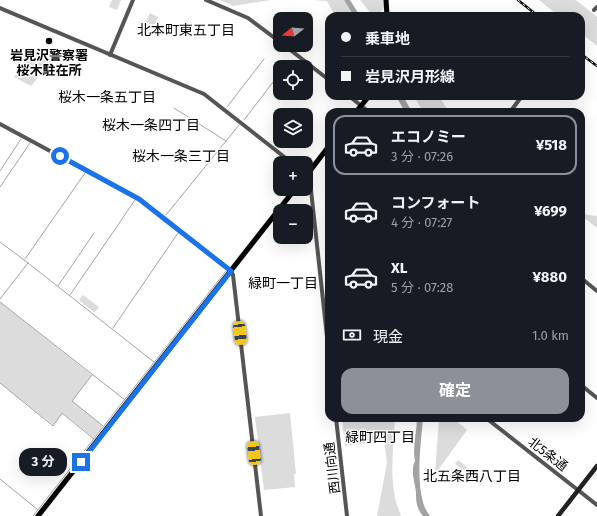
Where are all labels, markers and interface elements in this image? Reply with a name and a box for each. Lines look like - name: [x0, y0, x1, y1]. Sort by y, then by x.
- north arrow: [273, 12, 313, 52]
- map controls: [273, 12, 313, 244]
- district label: 北本町東五丁目: [137, 22, 235, 39]
- text: 乗車地: [365, 30, 410, 48]
- marker: 岩見沢警察署 桜木駐在所: [44, 36, 54, 46]
- place label: 岩見沢警察署 桜木駐在所: [10, 48, 88, 78]
- button: locate: [273, 60, 313, 100]
- text: 岩見沢月形線: [365, 68, 455, 86]
- district label: 桜木一条五丁目: [58, 89, 156, 106]
- button: layers: [273, 108, 313, 148]
- district label: 桜木一条四丁目: [102, 117, 200, 134]
- icon: car: [343, 127, 379, 163]
- text: エコノミー: [391, 128, 466, 146]
- text: ¥518: [536, 136, 567, 154]
- route start: [51, 147, 69, 165]
- district label: 桜木一条三丁目: [132, 148, 230, 165]
- text: 3 分 · 07:26: [391, 149, 453, 164]
- button: +: [273, 156, 313, 196]
- icon: car: [343, 193, 379, 229]
- text: コンフォート: [391, 194, 481, 212]
- text: ¥699: [534, 202, 567, 220]
- button: −: [273, 204, 313, 244]
- text: 4 分 · 07:27: [391, 215, 452, 230]
- icon: car: [343, 259, 379, 295]
- text: XL: [391, 259, 407, 277]
- text: ¥880: [532, 268, 567, 286]
- district label: 緑町一丁目: [248, 275, 318, 292]
- text: 5 分 · 07:28: [391, 280, 453, 295]
- car: [233, 320, 247, 346]
- icon: cash: [341, 324, 363, 346]
- text: 現金: [373, 328, 403, 346]
- text: 1.0 km: [532, 328, 569, 343]
- button: 確定: [341, 368, 569, 414]
- district label: 緑町四丁目: [345, 429, 415, 446]
- street label: 北5条通: [525, 434, 571, 474]
- car: [247, 440, 261, 466]
- street label: 西川向通: [321, 441, 343, 495]
- callout: 3 分: [19, 448, 67, 476]
- route end: [72, 453, 90, 471]
- text: 3 分: [32, 454, 54, 469]
- district label: 北五条西八丁目: [423, 468, 521, 485]

